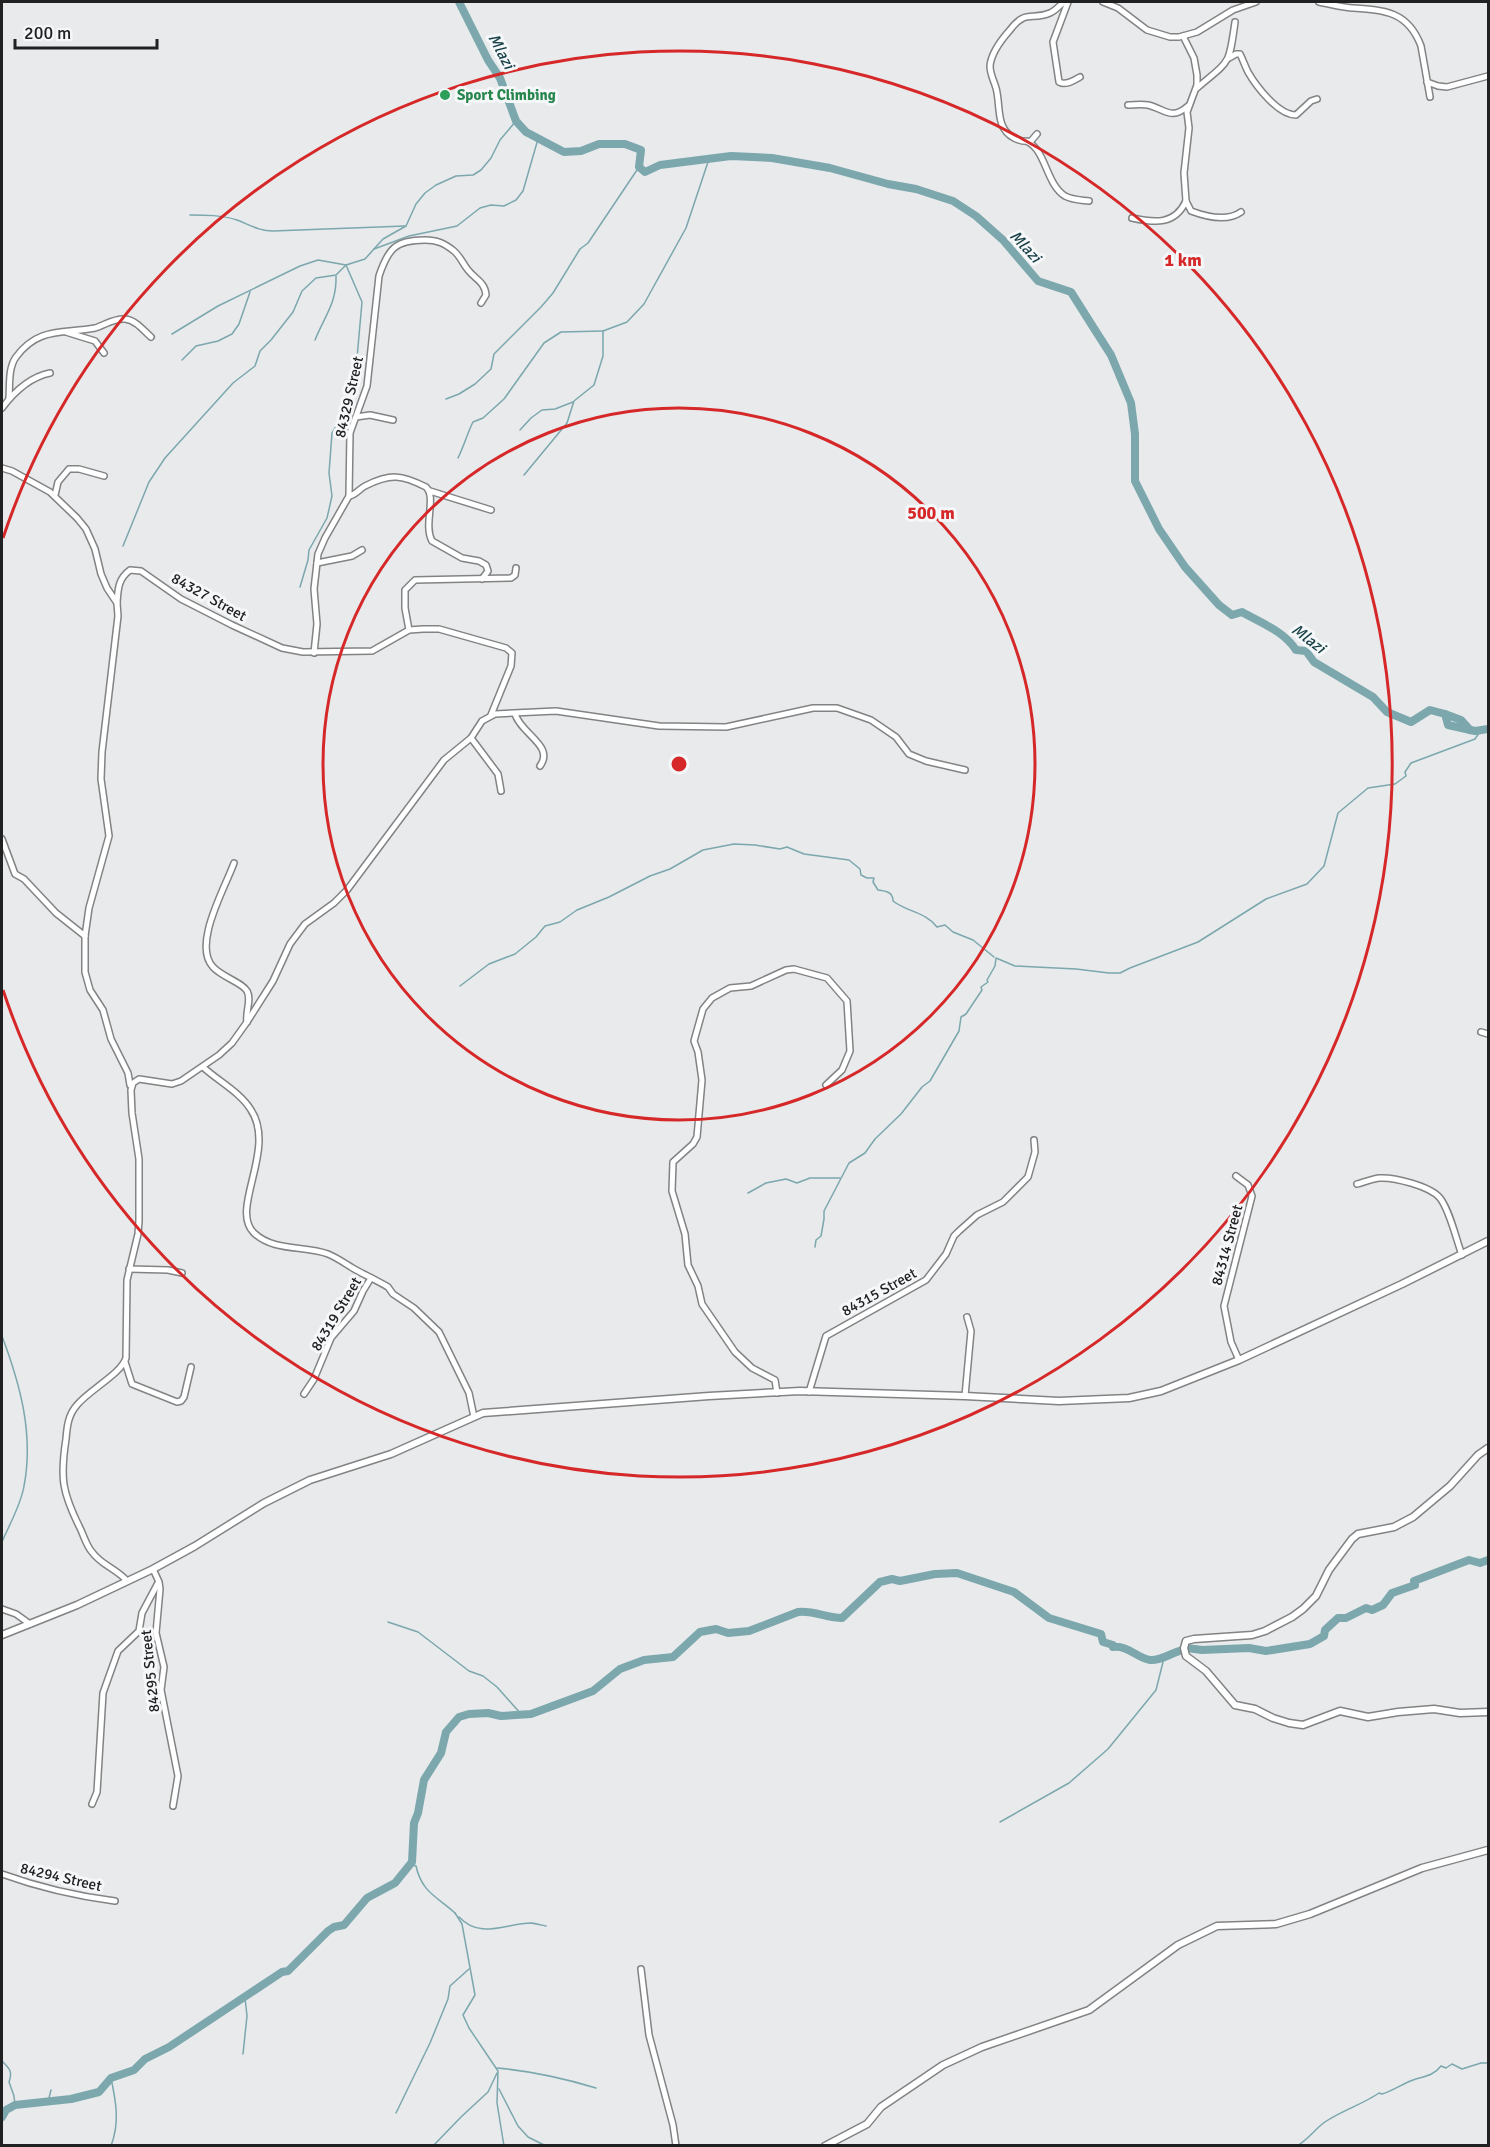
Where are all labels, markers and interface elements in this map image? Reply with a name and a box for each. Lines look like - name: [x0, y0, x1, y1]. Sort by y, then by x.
- scale bar: [15, 12, 158, 50]
- text: 200 m: [24, 22, 71, 44]
- water label: Mlazi: [484, 30, 519, 74]
- place label: Sport Climbing: [457, 86, 556, 104]
- marker: Sport Climbing: [438, 88, 452, 102]
- water label: Mlazi: [1005, 226, 1046, 268]
- text: 1 km: [1164, 249, 1202, 271]
- street label: 84329 Street: [331, 355, 367, 439]
- text: 500 m: [907, 502, 955, 524]
- street label: 84327 Street: [168, 569, 250, 625]
- water label: Mlazi: [1288, 620, 1331, 659]
- centre of rings: [669, 754, 689, 774]
- street label: 84314 Street: [1208, 1203, 1246, 1287]
- street label: 84315 Street: [838, 1264, 920, 1320]
- street label: 84319 Street: [307, 1274, 365, 1354]
- street label: 84295 Street: [137, 1629, 163, 1713]
- street label: 84294 Street: [19, 1859, 103, 1895]

